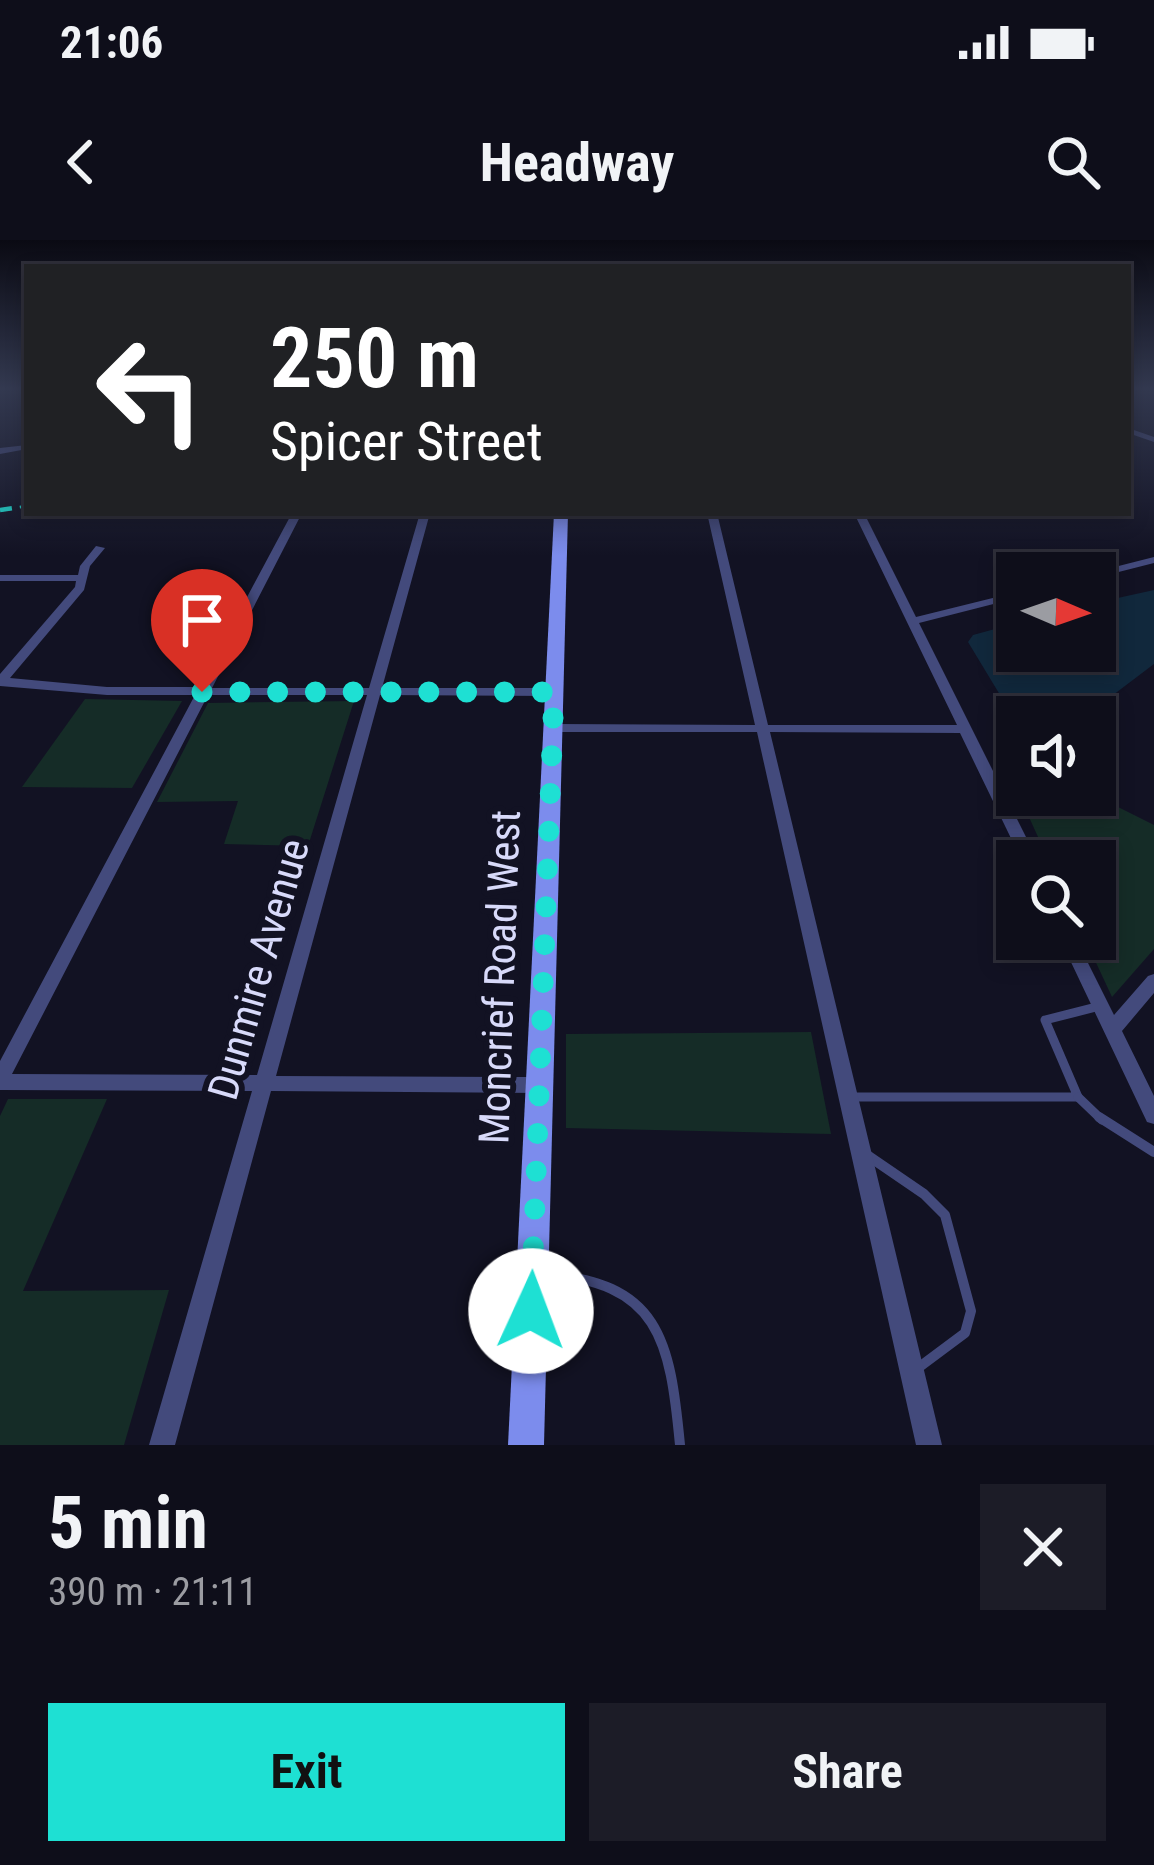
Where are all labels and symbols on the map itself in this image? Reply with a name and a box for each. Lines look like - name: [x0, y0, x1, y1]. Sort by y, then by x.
- north arrow: [996, 552, 1116, 672]
- pin: [151, 569, 253, 692]
- street label: Moncrief Road West: [469, 809, 530, 1145]
- street label: Dunmire Avenue: [198, 833, 319, 1105]
- position arrow: [468, 1248, 594, 1374]

